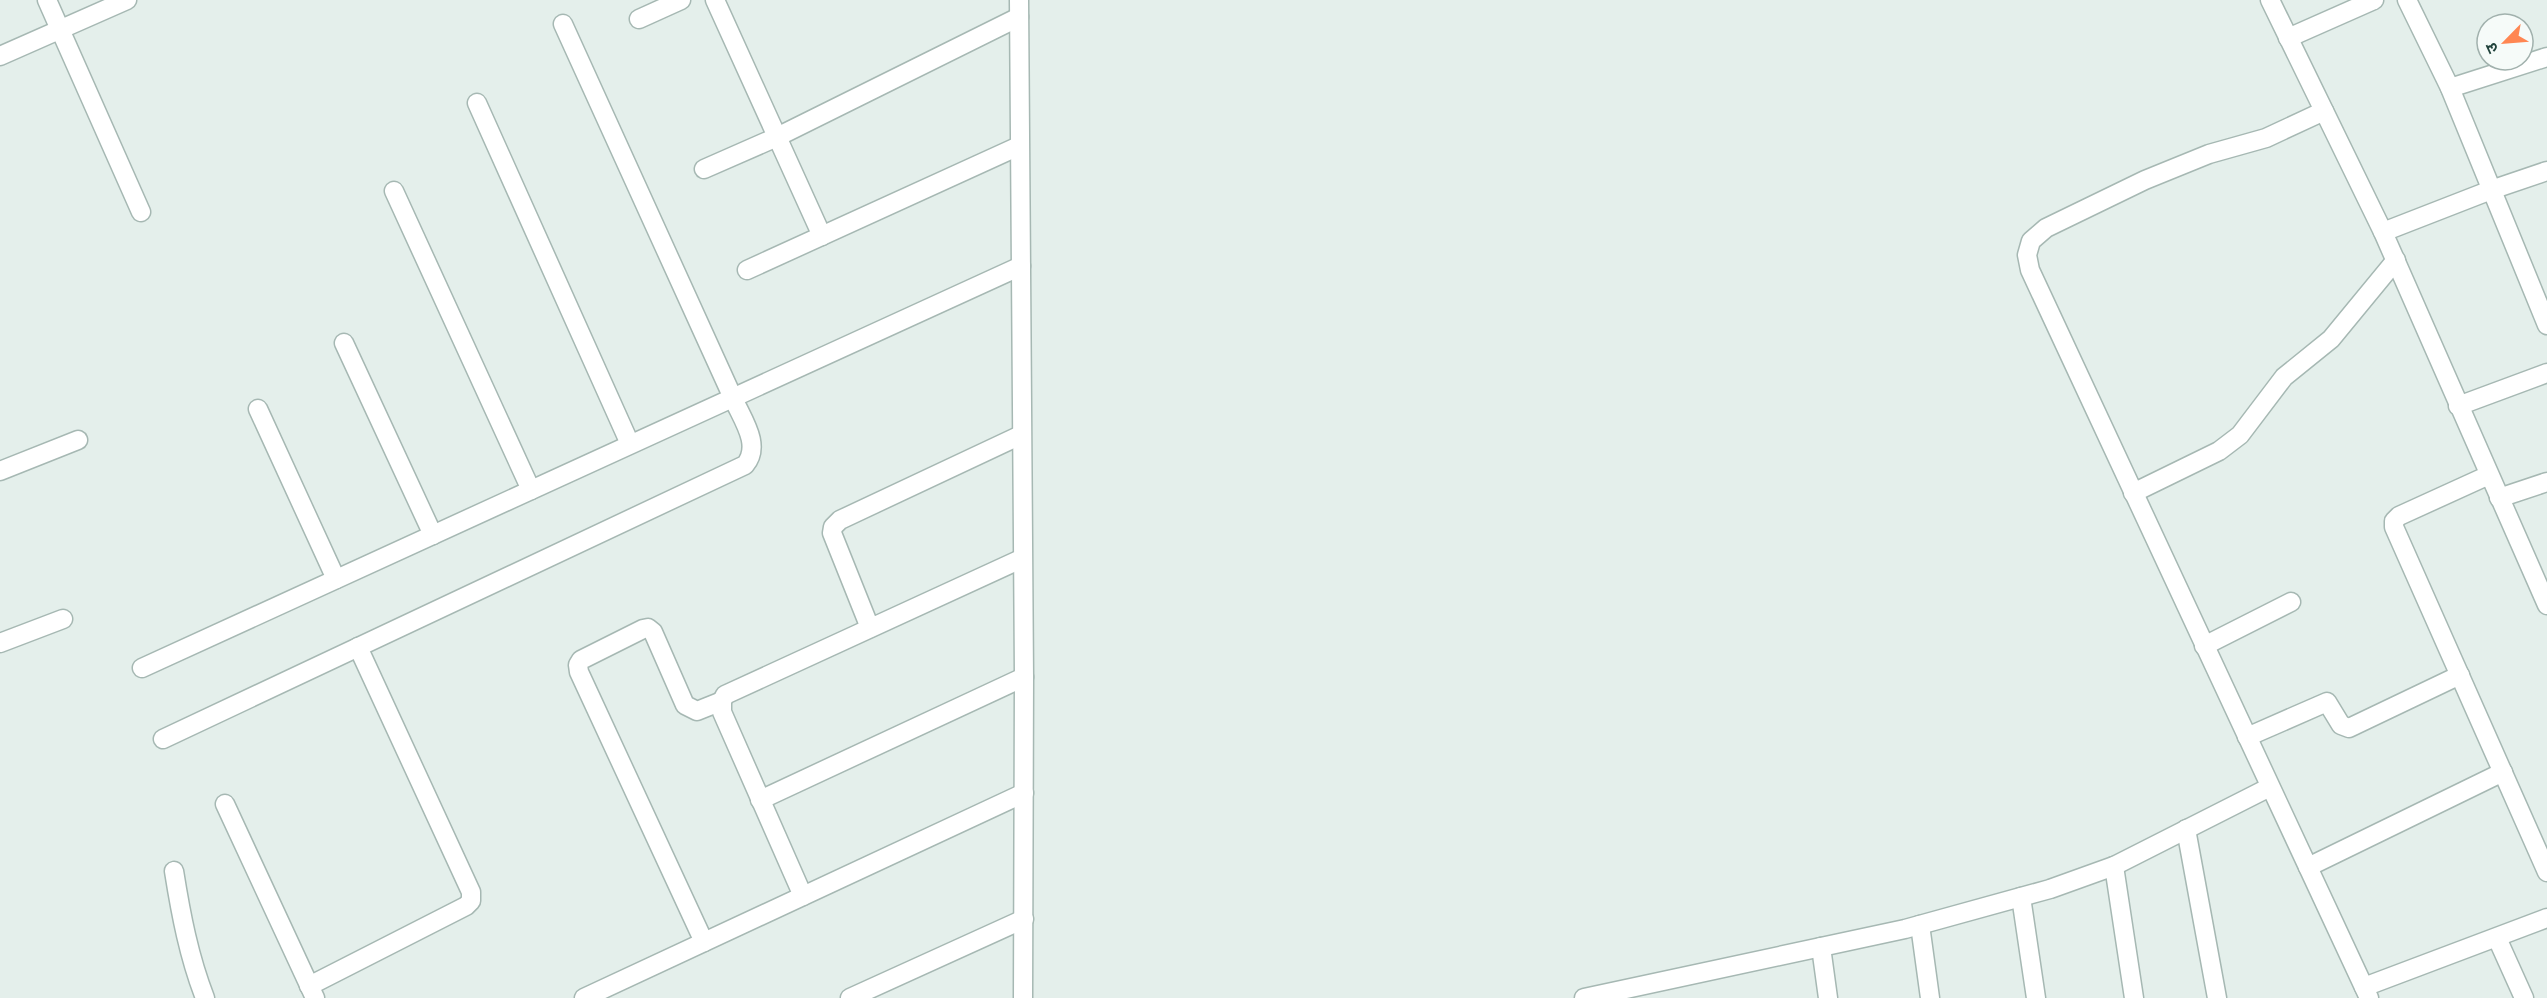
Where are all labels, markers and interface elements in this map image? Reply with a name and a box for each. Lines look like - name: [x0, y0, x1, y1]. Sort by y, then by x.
- north arrow: [2475, 12, 2535, 72]
- text: उ: [2481, 39, 2502, 56]

